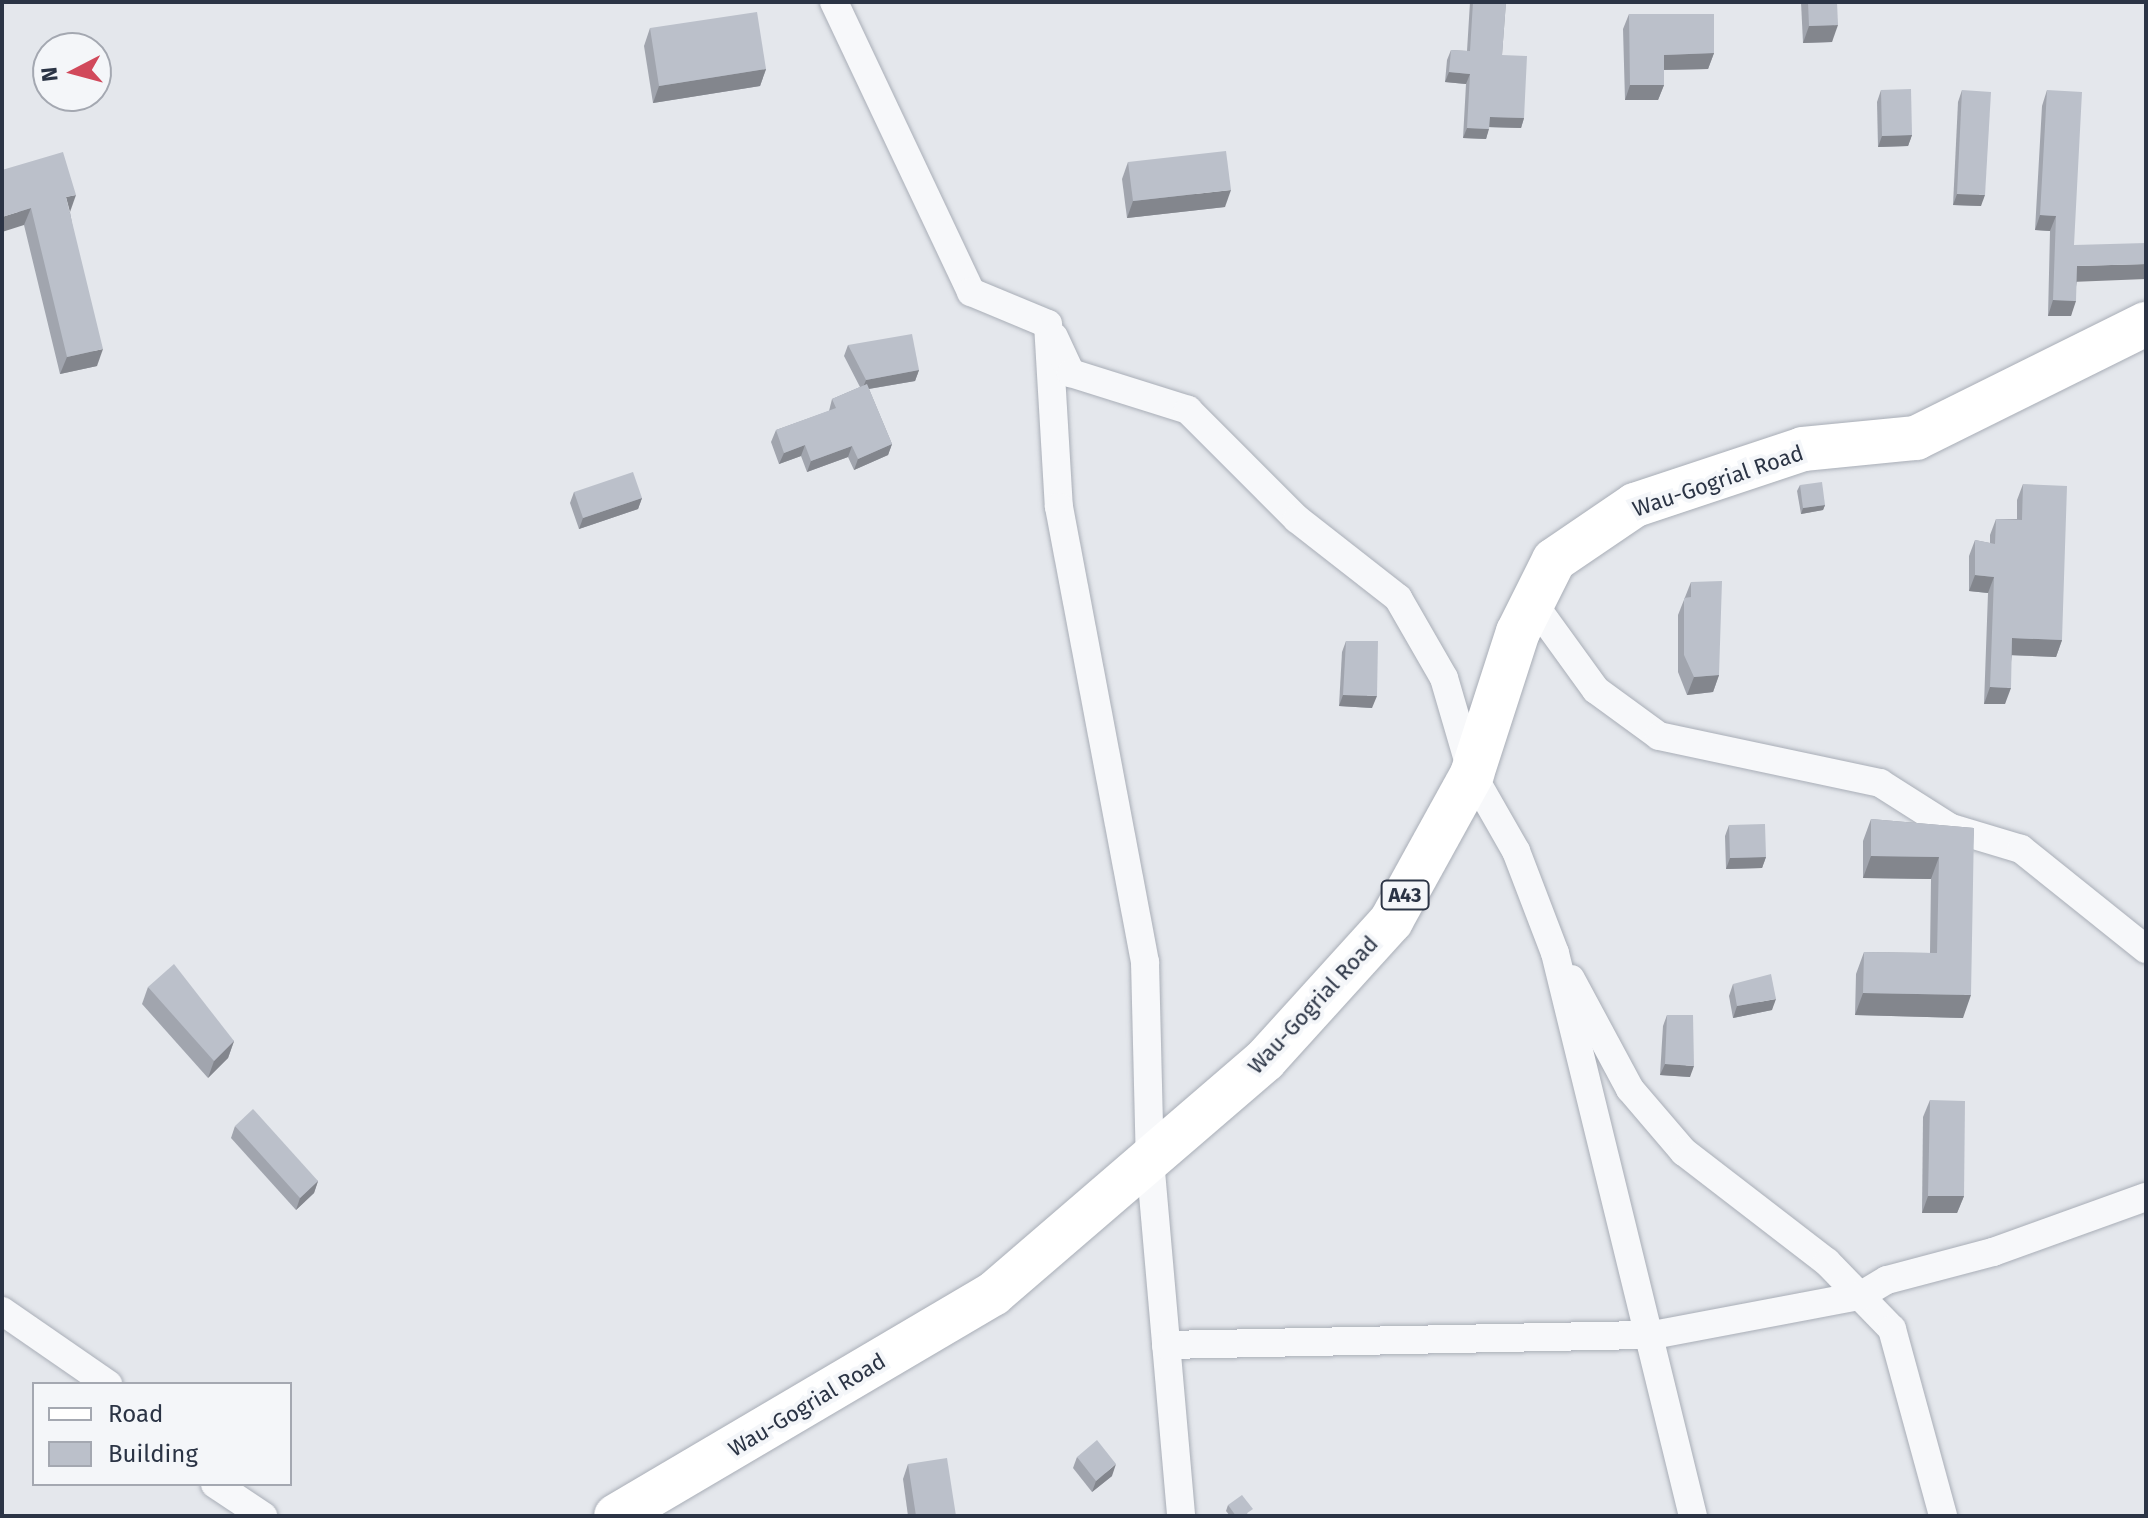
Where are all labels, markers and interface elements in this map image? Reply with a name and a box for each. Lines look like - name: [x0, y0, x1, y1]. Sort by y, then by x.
- north arrow: [32, 32, 112, 112]
- text: N: [35, 66, 64, 83]
- street label: Wau-Gogrial Road: [1629, 439, 1807, 523]
- road number: A43: [1379, 879, 1431, 911]
- street label: Wau-Gogrial Road: [1242, 931, 1384, 1079]
- street label: Wau-Gogrial Road: [724, 1348, 890, 1462]
- legend: [32, 1382, 292, 1486]
- text: Road: [108, 1400, 163, 1428]
- text: Building: [108, 1440, 198, 1468]

